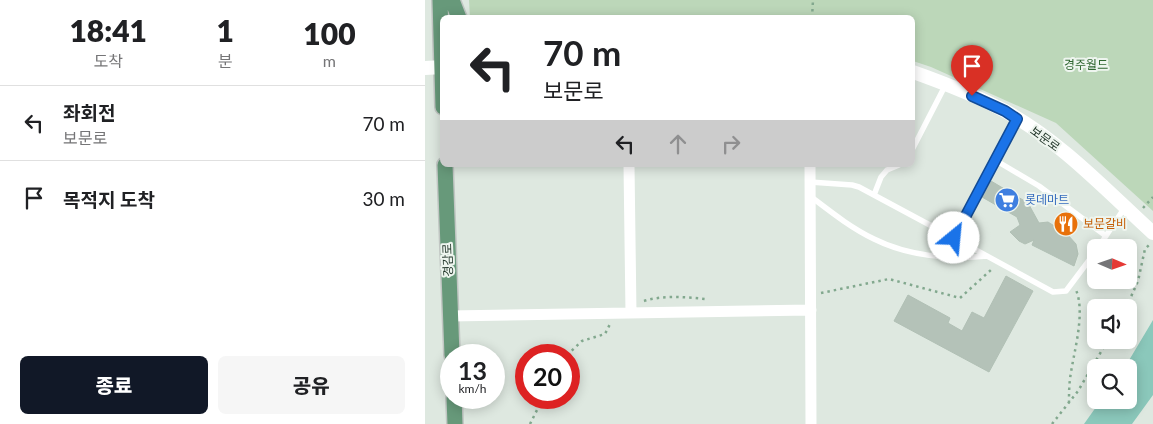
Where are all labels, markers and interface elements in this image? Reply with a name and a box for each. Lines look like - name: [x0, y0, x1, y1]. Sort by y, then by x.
- text: 18:41: [69, 12, 147, 48]
- text: 1: [216, 12, 234, 48]
- text: 100: [303, 15, 356, 51]
- text: 70 m: [543, 31, 621, 73]
- icon: left: [460, 35, 525, 100]
- pin: [951, 45, 993, 96]
- text: 도착: [94, 51, 123, 70]
- text: 분: [218, 51, 233, 70]
- text: m: [323, 51, 336, 70]
- icon: arrive: [958, 52, 986, 80]
- park label: 경주월드: [1064, 57, 1108, 72]
- text: 보문로: [543, 77, 604, 104]
- text: 좌회전: [63, 101, 115, 124]
- icon: left: [20, 109, 48, 137]
- text: 70 m: [362, 112, 405, 135]
- street label: 보문로: [1027, 123, 1063, 154]
- text: 보문로: [63, 128, 107, 147]
- icon: left: [611, 130, 639, 158]
- icon: ahead: [664, 130, 692, 158]
- icon: right: [717, 130, 745, 158]
- icon: arrive: [20, 184, 48, 212]
- text: 30 m: [362, 187, 405, 210]
- supermarket icon: 롯데마트: [994, 187, 1020, 213]
- text: 목적지 도착: [63, 188, 155, 211]
- place label: 롯데마트: [1025, 192, 1069, 207]
- position arrow: [927, 211, 979, 263]
- restaurant icon: 보문갈비: [1053, 211, 1079, 237]
- place label: 보문갈비: [1083, 216, 1127, 231]
- north arrow: [1087, 239, 1137, 289]
- map controls: [1087, 239, 1137, 409]
- street label: 경감로: [439, 243, 456, 277]
- button: sound: [1087, 299, 1137, 349]
- speed limit sign: 20: [515, 344, 580, 409]
- text: 13: [458, 355, 487, 385]
- button: 종료: [20, 356, 208, 414]
- button: 공유: [218, 356, 405, 414]
- button: search: [1087, 359, 1137, 409]
- text: km/h: [458, 381, 487, 396]

